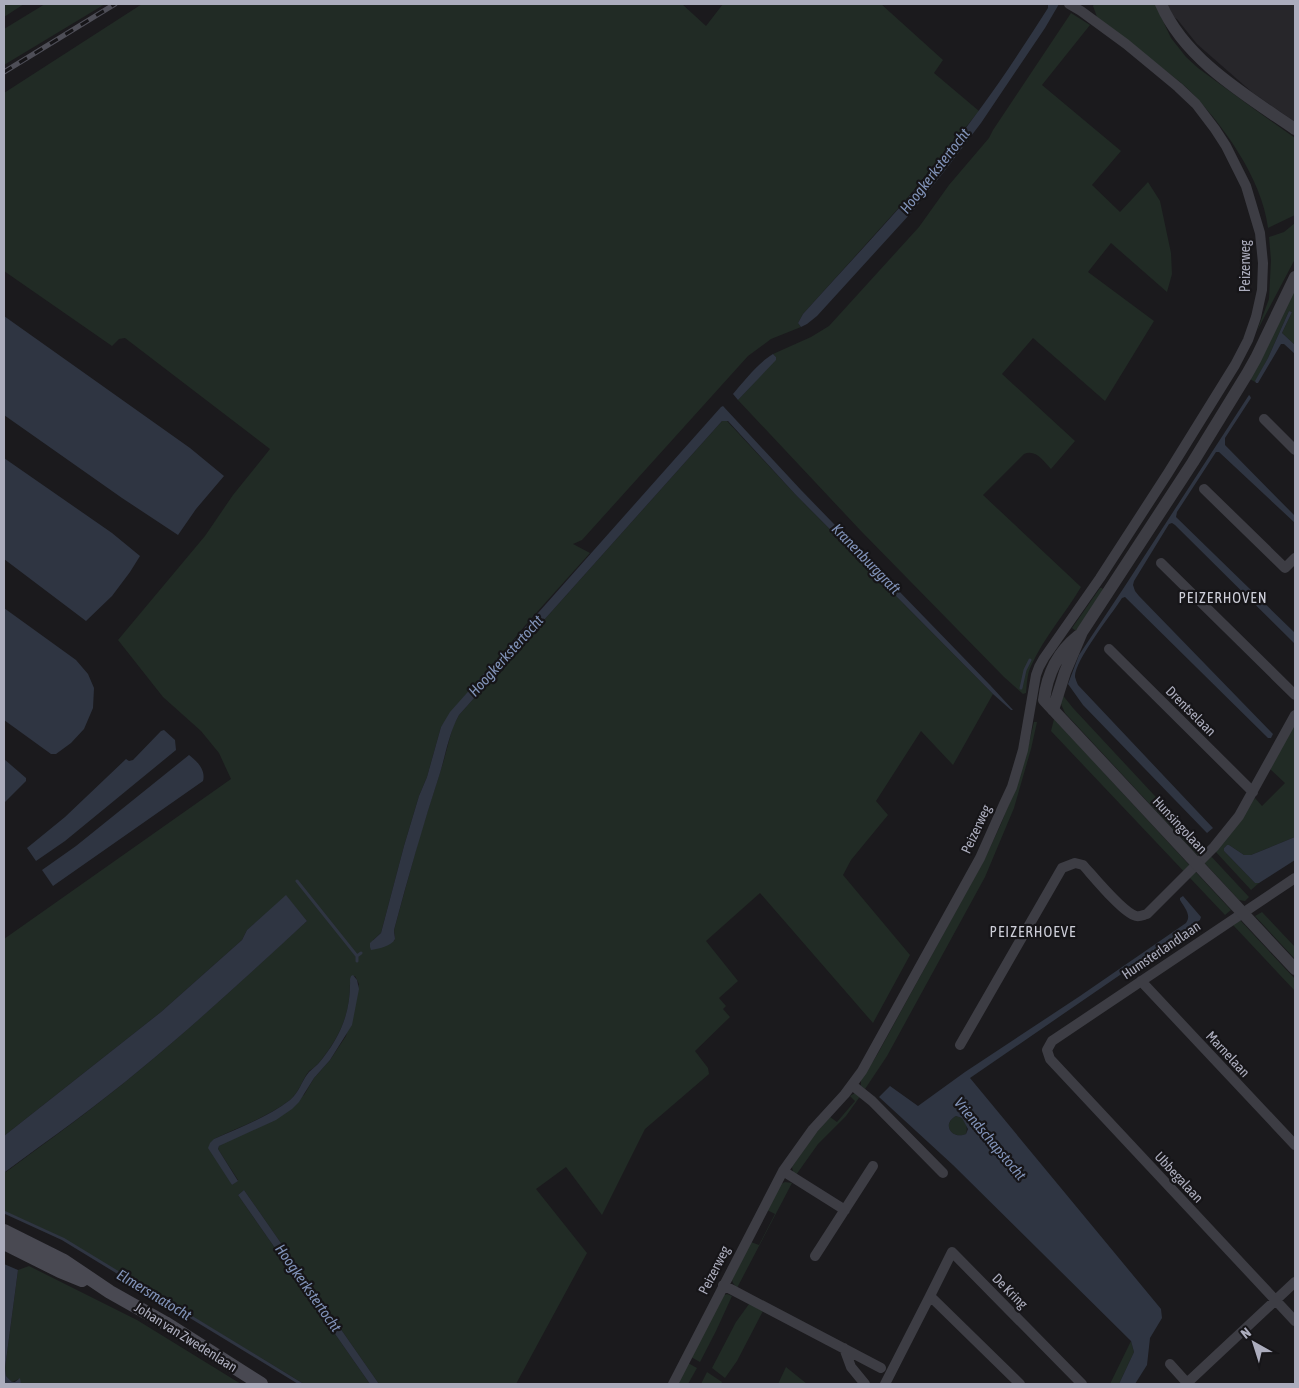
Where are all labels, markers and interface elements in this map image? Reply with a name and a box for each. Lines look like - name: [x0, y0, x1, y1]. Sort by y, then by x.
- water label: Hoogkerkstertocht: [896, 124, 973, 216]
- street label: Peizerweg: [1237, 240, 1253, 292]
- water label: Kranenburggraft: [829, 520, 905, 598]
- district label: PEIZERHOVEN: [1178, 589, 1268, 606]
- water label: Hoogkerkstertocht: [465, 611, 547, 700]
- street label: Drentselaan: [1163, 683, 1219, 739]
- street label: Hunsingolaan: [1149, 793, 1211, 857]
- street label: Peizerweg: [958, 802, 994, 856]
- street label: Humsterlandlaan: [1119, 918, 1203, 982]
- district label: PEIZERHOEVE: [990, 923, 1076, 940]
- street label: Marnelaan: [1203, 1028, 1253, 1080]
- water label: Vriendschapstocht: [951, 1094, 1030, 1184]
- street label: Ubbegalaan: [1151, 1148, 1207, 1206]
- water label: Hoogkerkstertocht: [272, 1241, 345, 1335]
- street label: Peizerweg: [695, 1243, 733, 1297]
- water label: Elmersmatocht: [114, 1266, 195, 1324]
- street label: De Kring: [989, 1270, 1031, 1312]
- street label: Johan van Zwedenlaan: [132, 1299, 240, 1375]
- north arrow: [1229, 1318, 1279, 1368]
- text: N: [1238, 1324, 1254, 1342]

